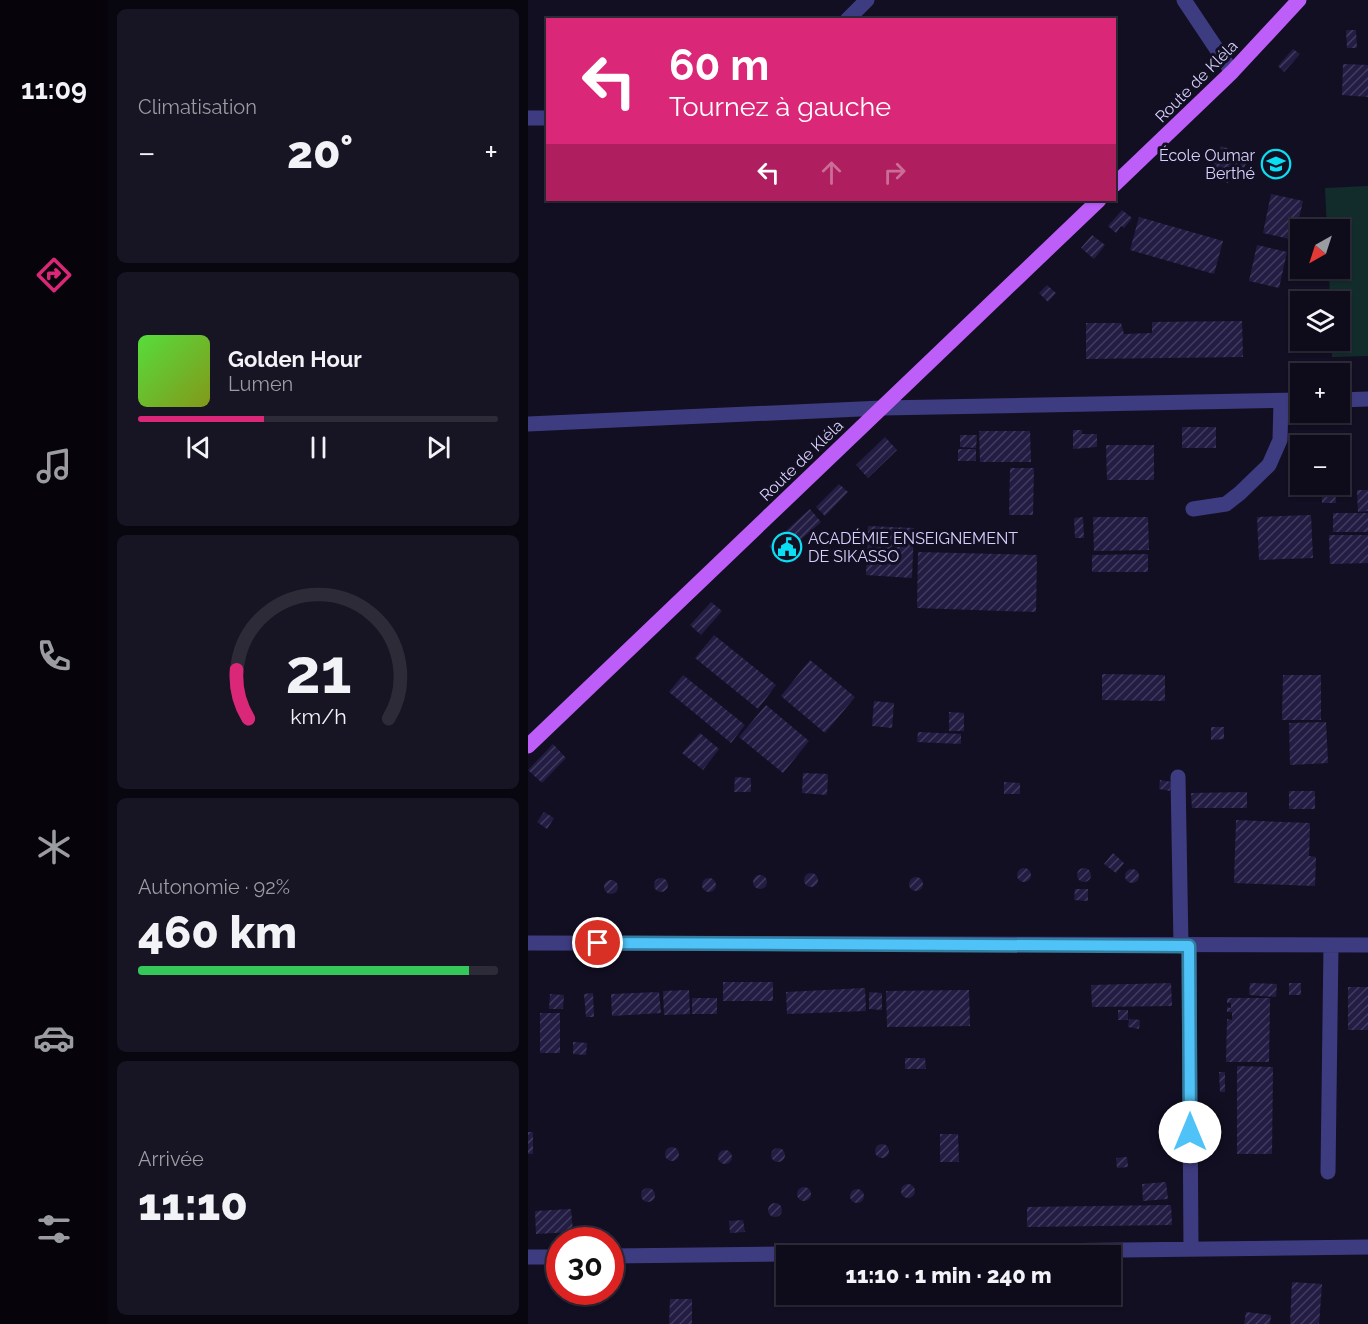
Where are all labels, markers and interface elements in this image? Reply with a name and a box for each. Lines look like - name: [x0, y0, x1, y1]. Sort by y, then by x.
- street label: Route de Kléla: [1151, 36, 1241, 126]
- text: 60 m: [669, 41, 769, 90]
- icon: left: [570, 42, 648, 120]
- text: 11:09: [21, 74, 87, 105]
- text: Tournez à gauche: [669, 91, 891, 122]
- text: Climatisation: [138, 95, 257, 119]
- text: 20°: [287, 126, 353, 179]
- text: −: [138, 133, 156, 172]
- text: +: [484, 133, 498, 172]
- place label: École Oumar Berthé: [1159, 145, 1255, 183]
- school or university icon: École Oumar Berthé: [1260, 148, 1292, 180]
- icon: left: [752, 156, 785, 189]
- icon: ahead: [815, 156, 848, 189]
- icon: right: [878, 156, 911, 189]
- north arrow: [1290, 219, 1350, 279]
- map controls: [1290, 219, 1350, 495]
- icon: directions: [33, 254, 75, 296]
- button: layers: [1290, 291, 1350, 351]
- text: Golden Hour: [228, 346, 362, 372]
- button: +: [1290, 363, 1350, 423]
- text: Lumen: [228, 372, 293, 396]
- street label: Route de Kléla: [756, 416, 847, 505]
- icon: previous: [182, 431, 215, 464]
- icon: pause: [302, 431, 335, 464]
- icon: next: [422, 431, 455, 464]
- button: −: [1290, 435, 1350, 495]
- icon: music: [33, 445, 75, 487]
- place label: ACADÉMIE ENSEIGNEMENT DE SIKASSO: [808, 528, 1018, 566]
- public building icon: ACADÉMIE ENSEIGNEMENT DE SIKASSO: [771, 531, 803, 563]
- text: 21: [285, 634, 351, 708]
- icon: phone: [33, 635, 75, 677]
- text: km/h: [290, 704, 346, 729]
- icon: climate: [33, 826, 75, 868]
- text: Autonomie · 92%: [138, 875, 290, 899]
- text: 460 km: [138, 906, 297, 959]
- pin: [572, 917, 623, 968]
- icon: arrive: [581, 926, 614, 959]
- icon: car: [33, 1017, 75, 1059]
- position arrow: [1158, 1100, 1222, 1164]
- text: Arrivée: [138, 1147, 204, 1171]
- text: 11:10: [138, 1178, 248, 1231]
- icon: filters: [33, 1208, 75, 1250]
- speed limit sign: 30: [546, 1227, 624, 1305]
- text: 11:10 · 1 min · 240 m: [846, 1262, 1051, 1288]

